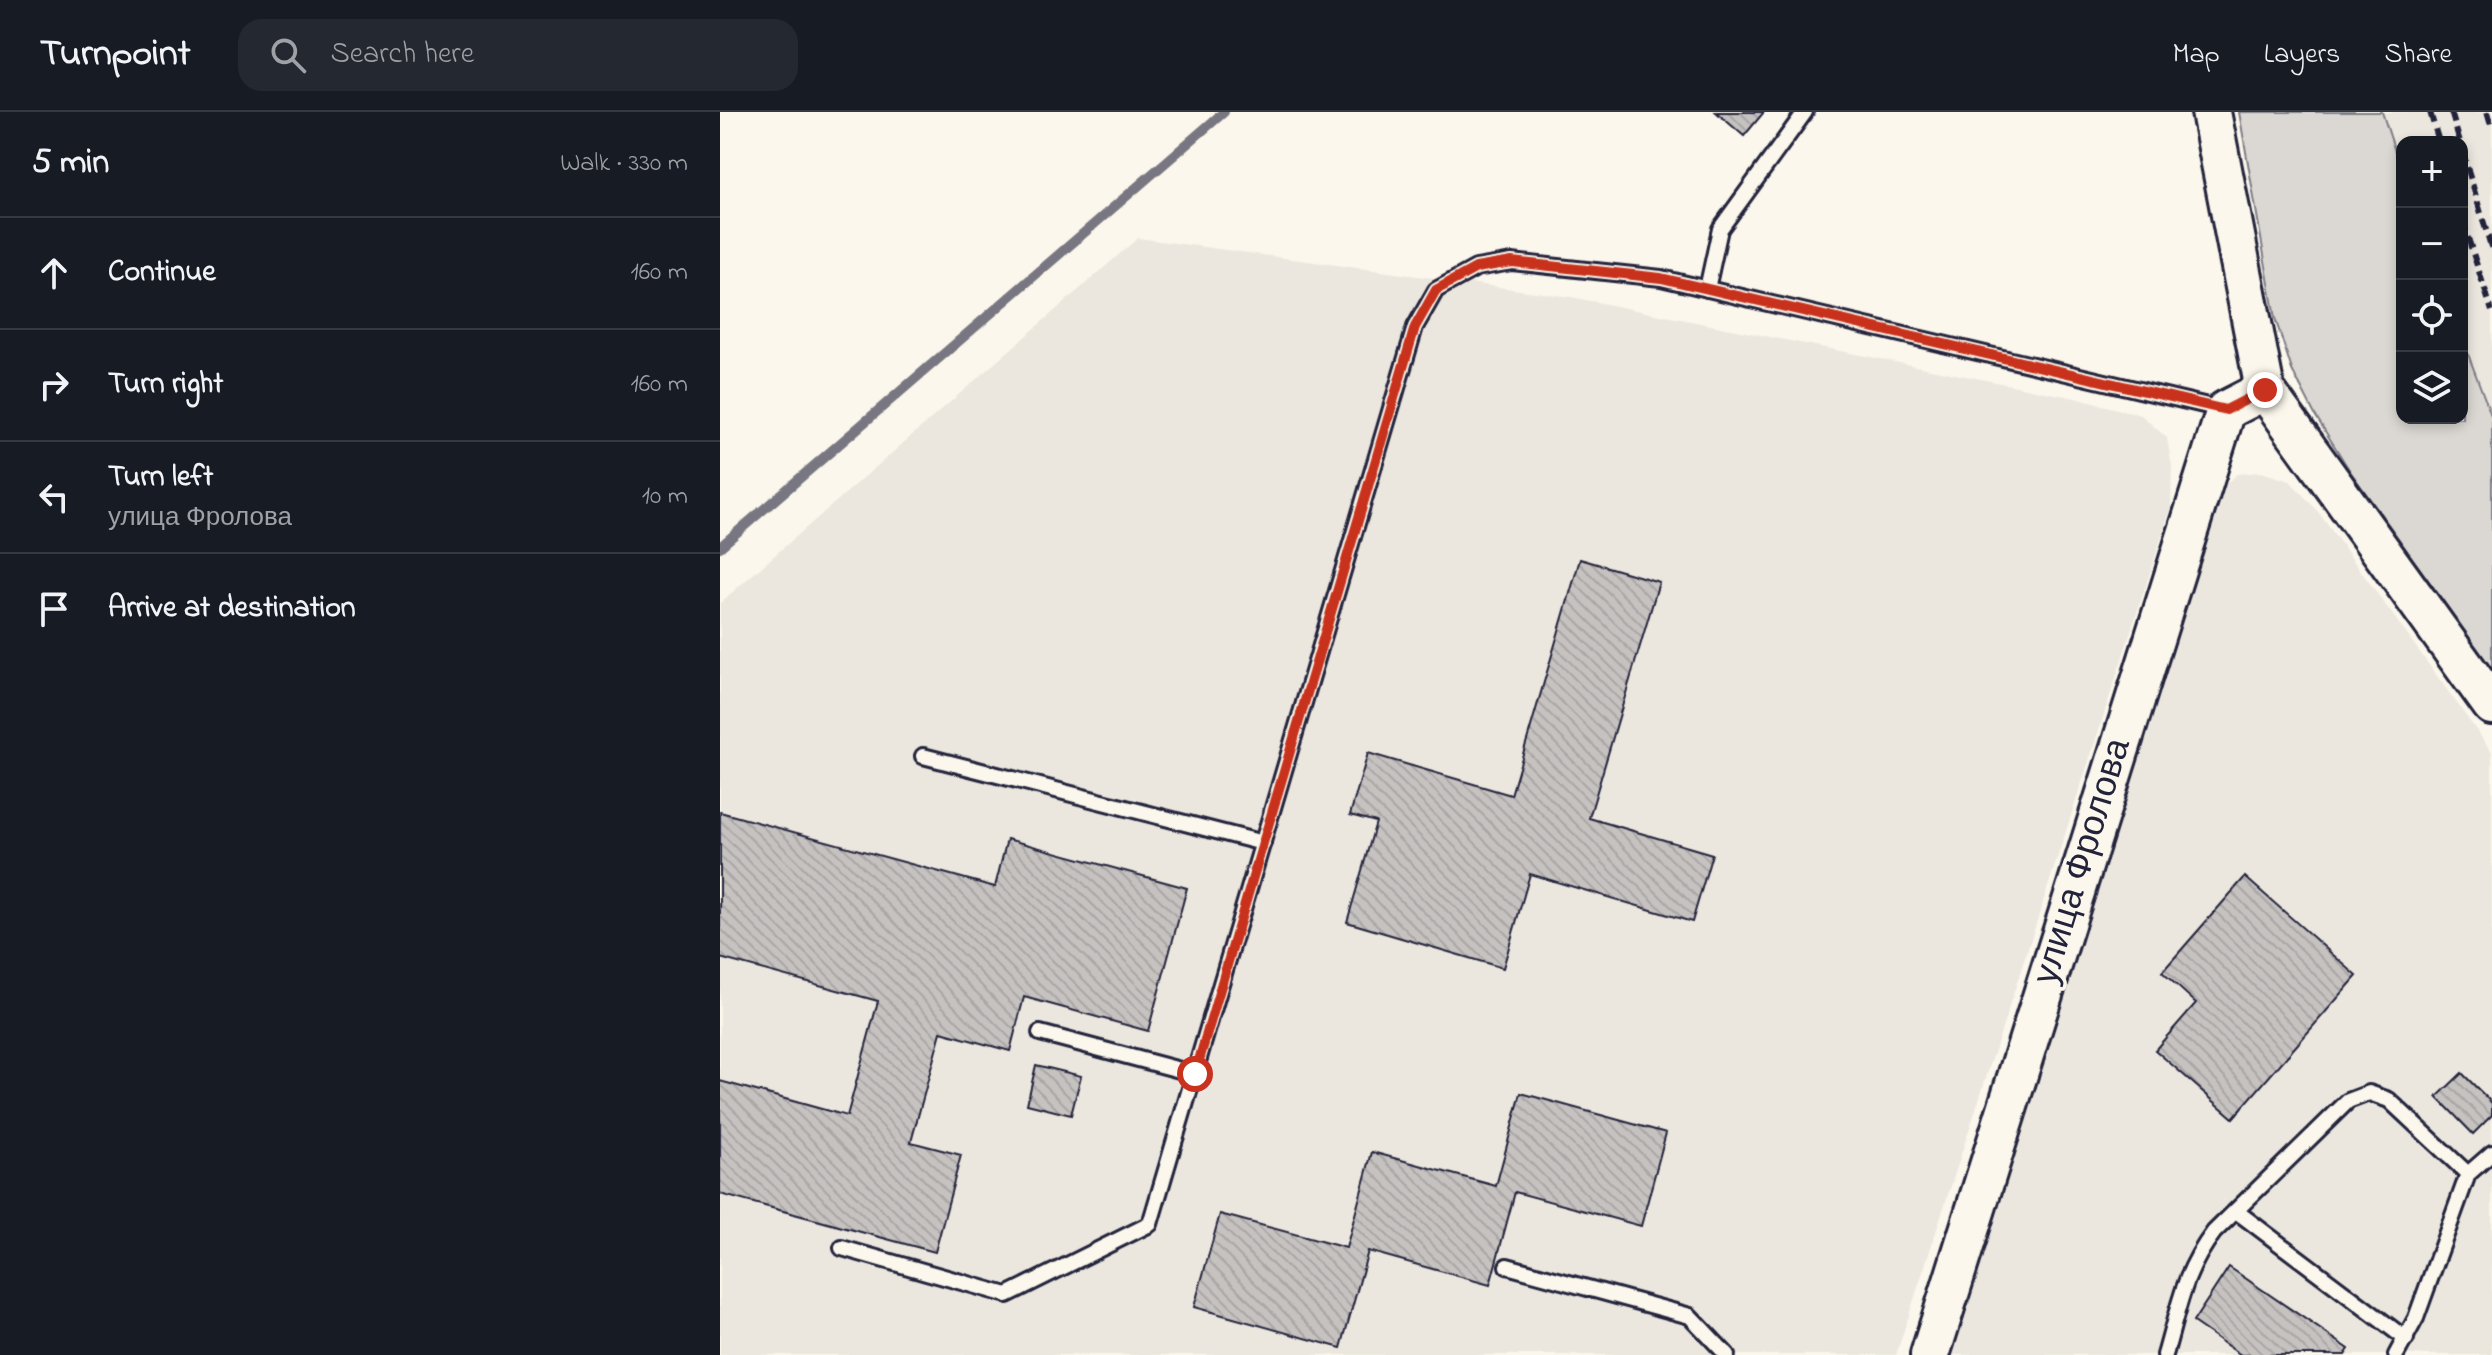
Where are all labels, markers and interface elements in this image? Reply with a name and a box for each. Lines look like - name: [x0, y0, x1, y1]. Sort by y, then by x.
- search box: [238, 19, 798, 91]
- text: Turnpoint: [40, 27, 190, 83]
- icon: search: [266, 33, 310, 77]
- text: Search here: [330, 33, 474, 77]
- text: Map: [2172, 35, 2220, 76]
- text: Layers: [2264, 35, 2340, 76]
- text: Share: [2384, 35, 2452, 76]
- map controls: [2396, 136, 2468, 424]
- button: +: [2396, 136, 2468, 208]
- text: 5 min: [32, 139, 109, 189]
- text: Walk · 330 m: [560, 145, 688, 183]
- button: −: [2396, 208, 2468, 280]
- icon: ahead: [32, 251, 76, 295]
- text: Continue: [108, 251, 216, 295]
- text: 160 m: [630, 254, 688, 292]
- button: locate: [2396, 280, 2468, 352]
- button: layers: [2396, 352, 2468, 424]
- icon: right: [32, 363, 76, 407]
- text: Turn right: [108, 363, 223, 407]
- text: 160 m: [630, 366, 688, 404]
- route end: [2247, 372, 2283, 408]
- text: Turn left: [108, 456, 213, 500]
- icon: left: [32, 475, 76, 519]
- text: 10 m: [642, 478, 688, 516]
- text: улица Фролова: [108, 500, 292, 538]
- icon: arrive: [32, 587, 76, 631]
- text: Arrive at destination: [108, 587, 356, 631]
- street label: улица Фролова: [2021, 732, 2147, 992]
- route start: [1177, 1056, 1213, 1092]

